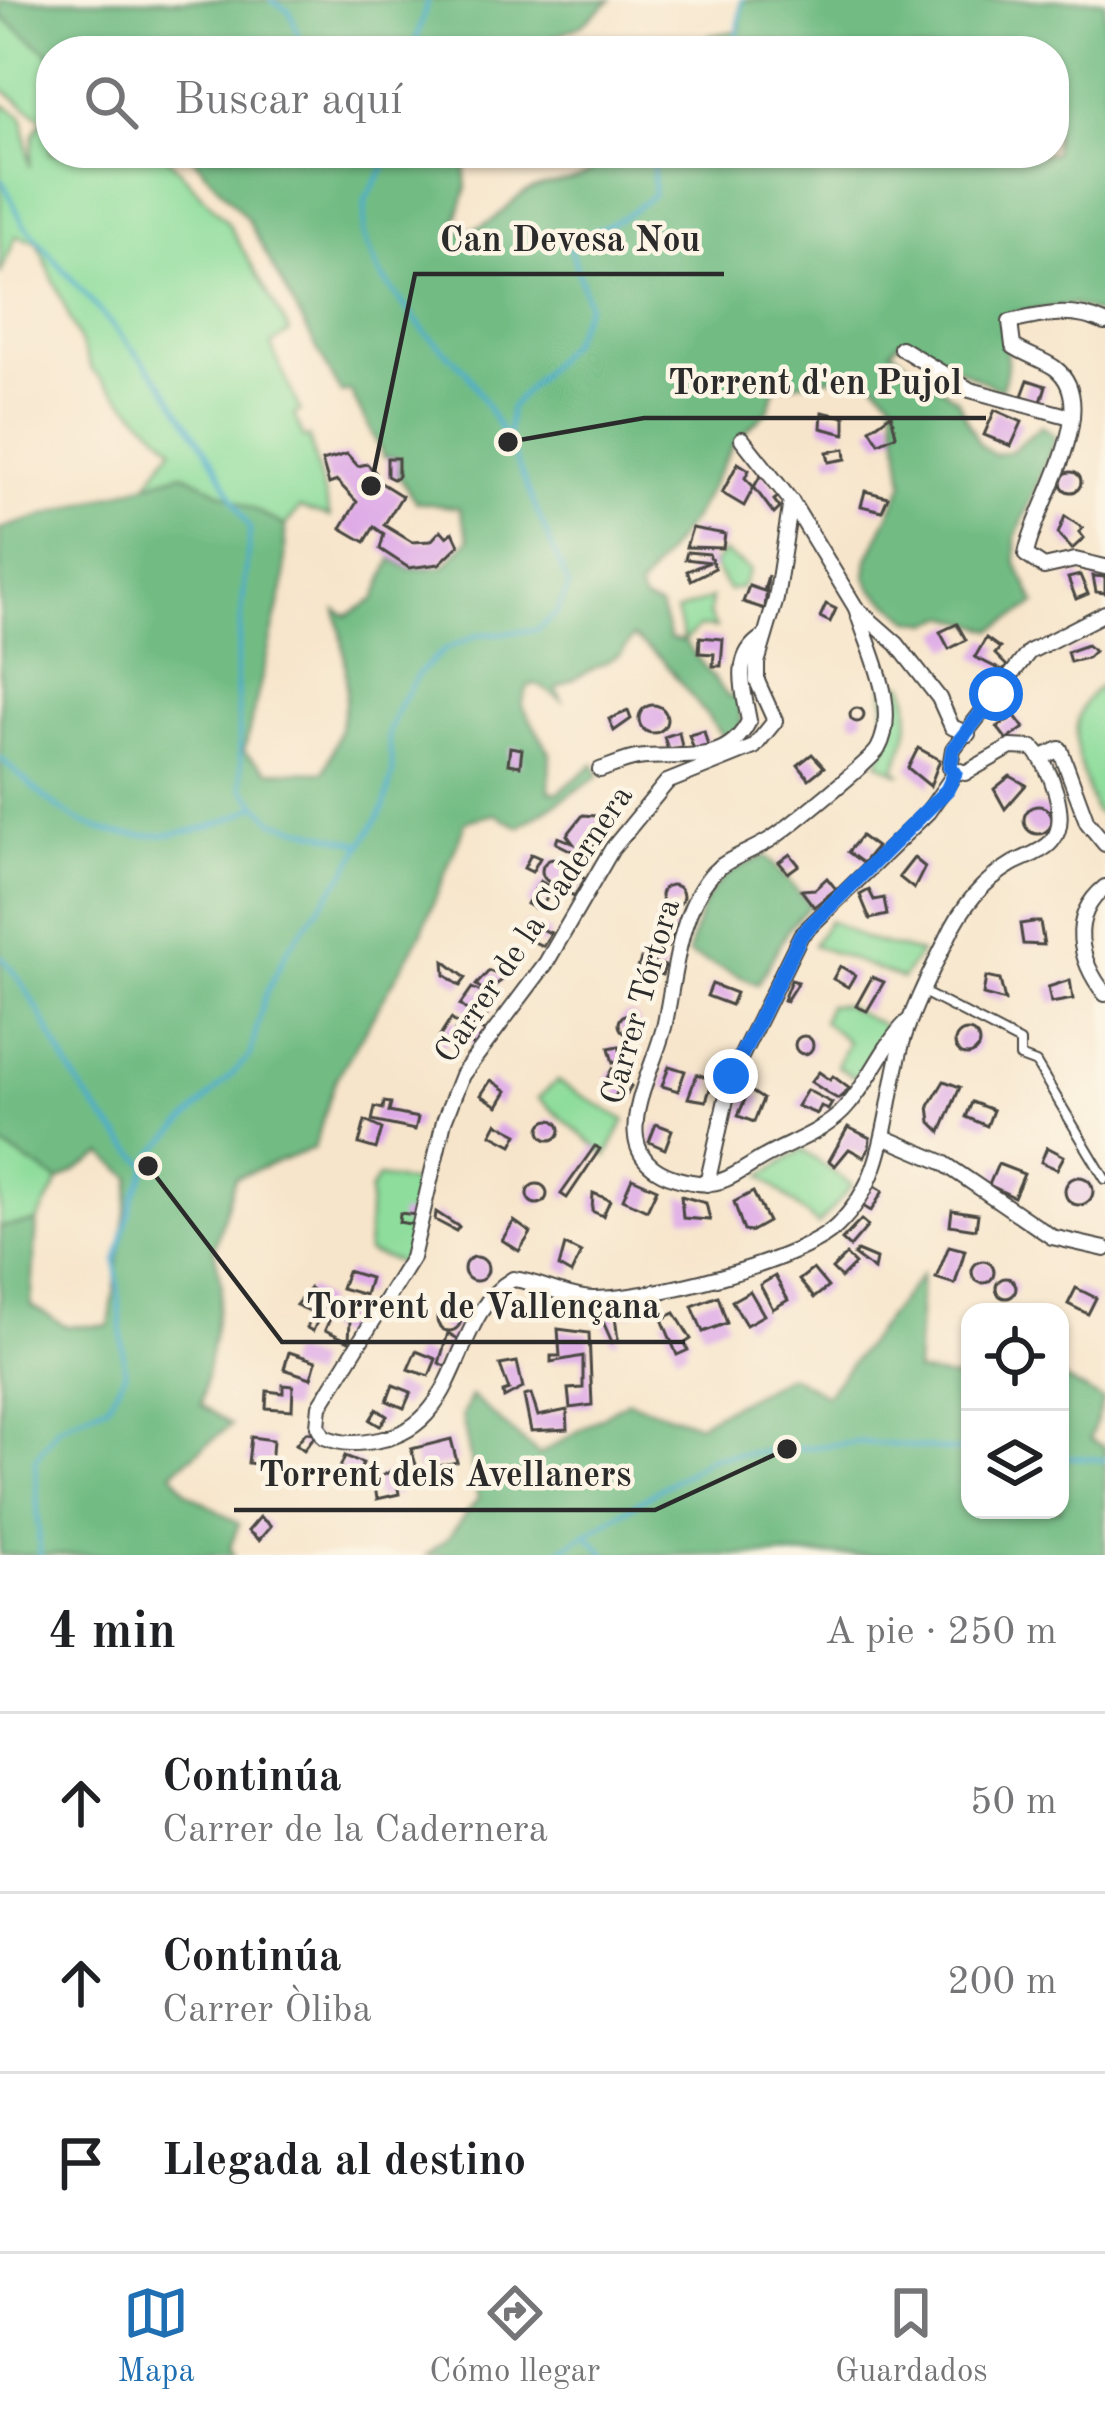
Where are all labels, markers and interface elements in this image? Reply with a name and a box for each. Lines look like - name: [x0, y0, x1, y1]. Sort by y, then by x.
- search box: [36, 36, 1069, 168]
- icon: search: [78, 69, 144, 135]
- text: Buscar aquí: [174, 79, 403, 124]
- callout: Can Devesa Nou: [415, 202, 724, 274]
- text: Can Devesa Nou: [440, 224, 700, 260]
- callout: Torrent d'en Pujol: [644, 346, 986, 418]
- text: Torrent d'en Pujol: [668, 367, 962, 403]
- route start: [969, 667, 1023, 721]
- street label: Carrer de la Cadernera: [430, 780, 640, 1070]
- street label: Carrer Tórtora: [597, 895, 687, 1109]
- route end: [704, 1049, 758, 1103]
- callout: Torrent de Vallençana: [282, 1270, 685, 1342]
- text: Torrent de Vallençana: [306, 1291, 660, 1327]
- map controls: [961, 1303, 1069, 1519]
- button: locate: [961, 1303, 1069, 1411]
- button: layers: [961, 1411, 1069, 1519]
- callout: Torrent dels Avellaners: [234, 1438, 655, 1510]
- text: Torrent dels Avellaners: [259, 1459, 631, 1495]
- text: 4 min: [48, 1608, 176, 1659]
- text: A pie · 250 m: [825, 1613, 1057, 1652]
- text: Continúa: [162, 1756, 342, 1801]
- icon: ahead: [48, 1770, 114, 1836]
- text: 50 m: [970, 1783, 1057, 1822]
- text: Carrer de la Cadernera: [162, 1811, 548, 1850]
- text: Continúa: [162, 1936, 342, 1981]
- icon: ahead: [48, 1950, 114, 2016]
- text: 200 m: [947, 1963, 1057, 2002]
- text: Carrer Òliba: [162, 1991, 372, 2030]
- icon: arrive: [48, 2130, 114, 2196]
- text: Llegada al destino: [162, 2140, 526, 2185]
- tab: Mapa: [117, 2280, 195, 2393]
- tab: Cómo llegar: [429, 2280, 600, 2393]
- tab: Guardados: [835, 2280, 988, 2393]

